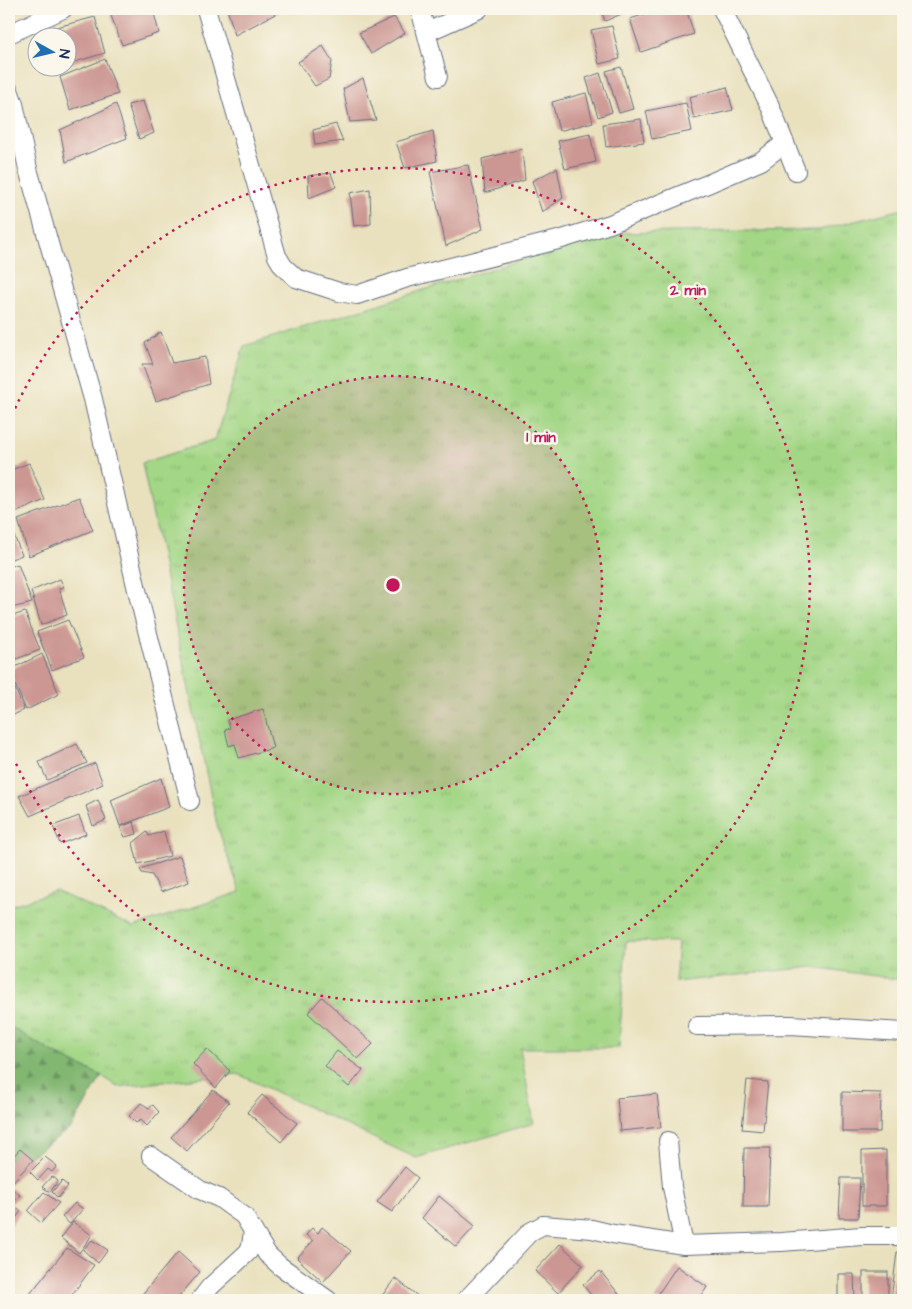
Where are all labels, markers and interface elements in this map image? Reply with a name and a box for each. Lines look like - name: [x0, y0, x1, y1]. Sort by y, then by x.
- north arrow: [28, 28, 78, 78]
- text: N: [53, 48, 74, 60]
- text: 2 min: [669, 280, 707, 301]
- text: 1 min: [526, 427, 556, 448]
- centre of rings: [384, 576, 402, 594]

